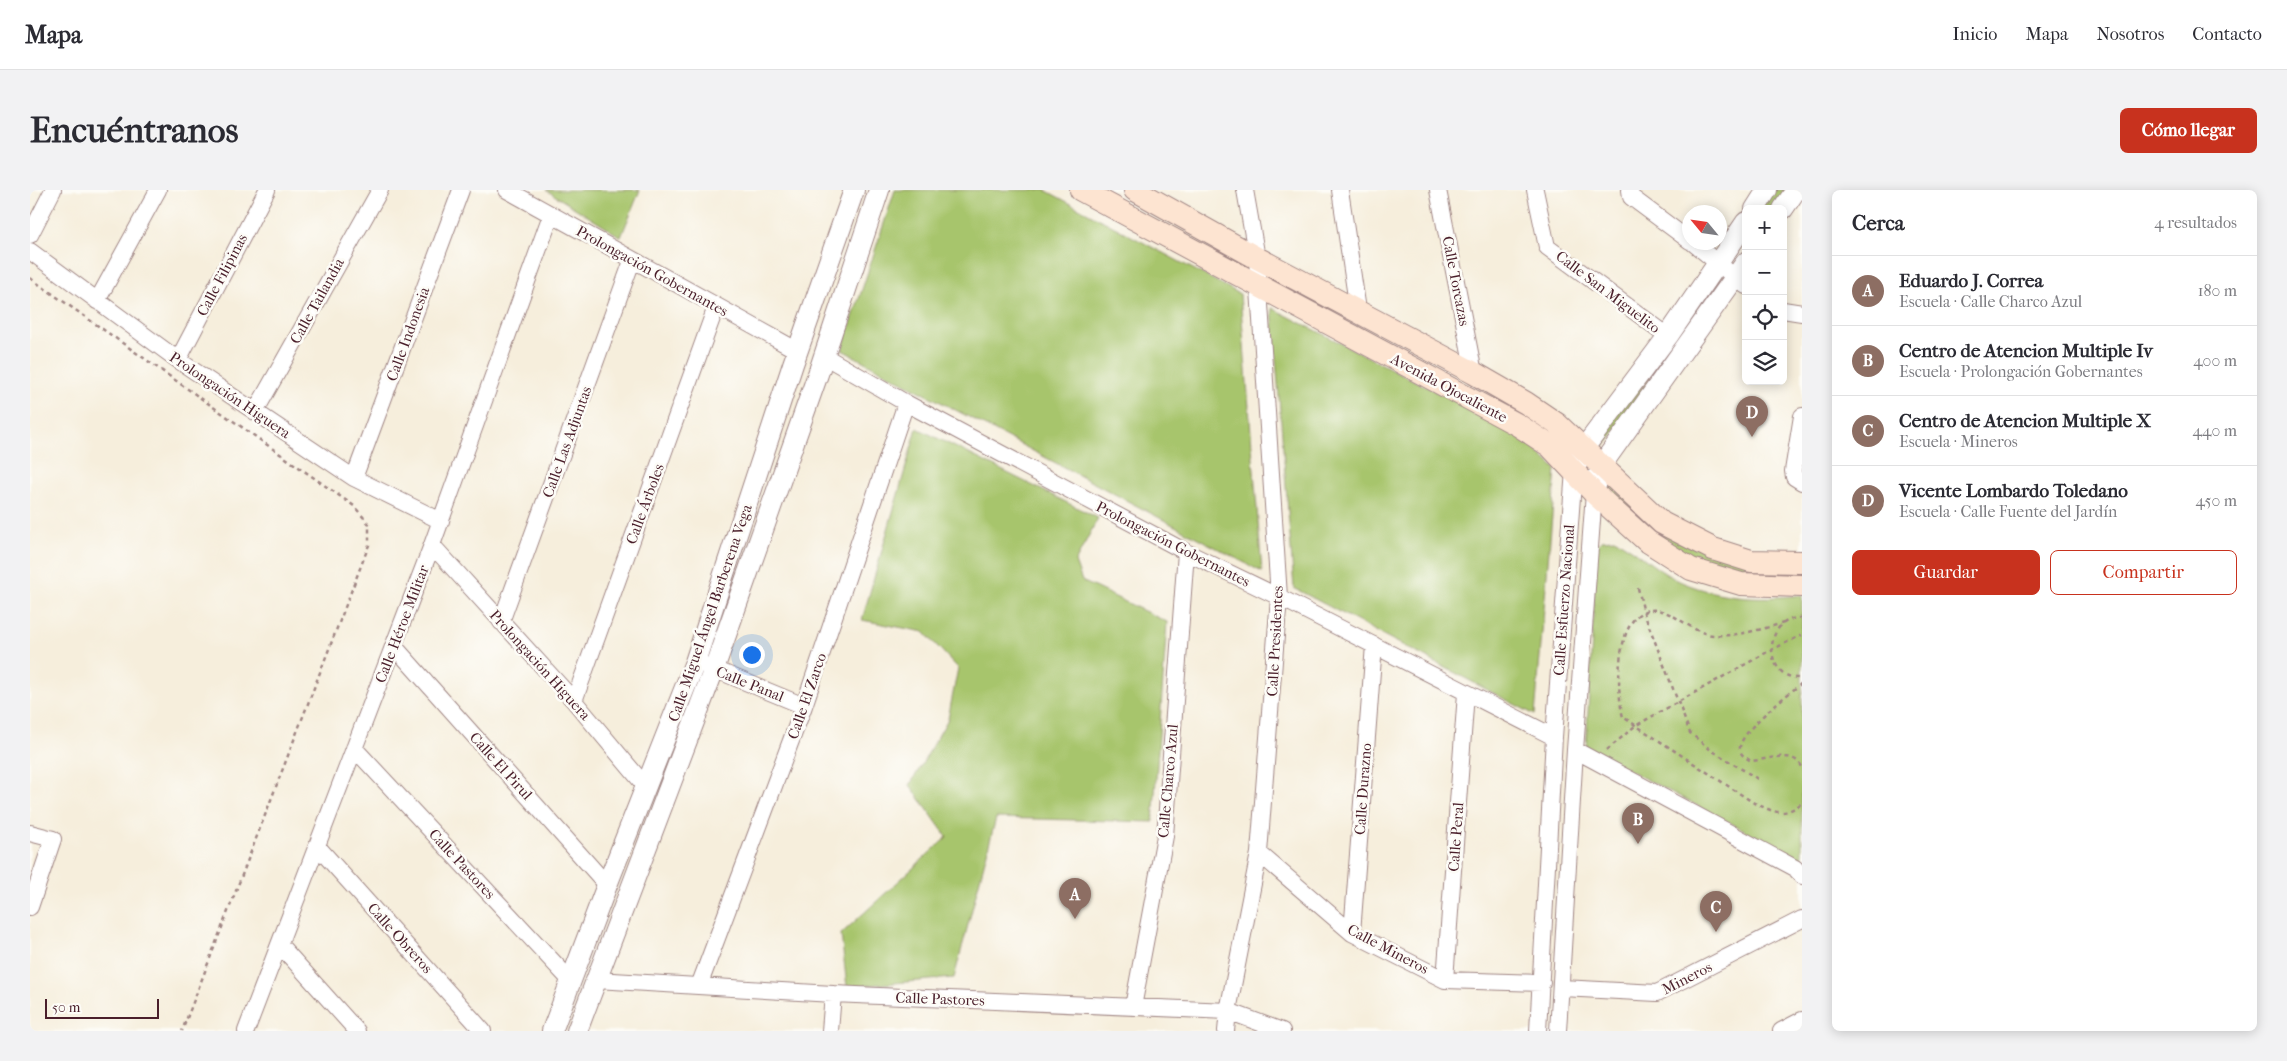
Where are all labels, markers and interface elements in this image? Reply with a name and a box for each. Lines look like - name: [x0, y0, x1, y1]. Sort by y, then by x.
- text: Mapa: [25, 21, 82, 49]
- text: Inicio: [1953, 24, 1998, 45]
- text: Mapa: [2026, 24, 2068, 45]
- text: Nosotros: [2096, 24, 2164, 45]
- text: Contacto: [2192, 24, 2262, 45]
- button: Cómo llegar: [2120, 108, 2257, 153]
- text: Encuéntranos: [30, 110, 238, 151]
- north arrow: [1682, 205, 1727, 250]
- map controls: [1742, 205, 1787, 385]
- button: +: [1742, 205, 1787, 250]
- text: Cerca: [1852, 211, 1904, 235]
- text: 4 resultados: [2154, 213, 2237, 232]
- street label: Prolongación Gobernantes: [573, 222, 731, 320]
- street label: Calle Filipinas: [193, 230, 251, 319]
- street label: Calle Torcazas: [1438, 235, 1474, 328]
- street label: Calle San Miguelito: [1552, 247, 1664, 337]
- button: −: [1742, 250, 1787, 295]
- street label: Calle Tailandia: [286, 254, 348, 347]
- text: Eduardo J. Correa: [1899, 270, 2043, 292]
- text: A: [1863, 281, 1873, 300]
- text: 180 m: [2198, 281, 2237, 300]
- street label: Calle Indonesia: [383, 283, 434, 384]
- text: Escuela · Calle Charco Azul: [1899, 292, 2082, 311]
- button: locate: [1742, 295, 1787, 340]
- button: layers: [1742, 340, 1787, 385]
- text: Centro de Atencion Multiple Iv: [1899, 340, 2153, 362]
- street label: Prolongación Higuera: [166, 348, 295, 443]
- street label: Avenida Ojocaliente: [1387, 349, 1511, 427]
- text: B: [1863, 351, 1873, 370]
- text: 400 m: [2193, 351, 2237, 370]
- text: Escuela · Prolongación Gobernantes: [1899, 362, 2143, 381]
- street label: Calle Las Adjuntas: [538, 383, 596, 500]
- pin: D: [1736, 396, 1768, 437]
- text: Centro de Atencion Multiple X: [1899, 410, 2151, 432]
- text: C: [1863, 421, 1873, 440]
- text: 440 m: [2192, 421, 2237, 440]
- text: Escuela · Mineros: [1899, 432, 2018, 451]
- street label: Calle Árboles: [622, 461, 668, 547]
- text: Vicente Lombardo Toledano: [1899, 480, 2128, 502]
- text: D: [1862, 491, 1874, 510]
- text: 450 m: [2196, 491, 2237, 510]
- street label: Prolongación Gobernantes: [1093, 497, 1254, 591]
- street label: Calle Miguel Ángel Barberena Vega: [664, 501, 756, 724]
- text: Escuela · Calle Fuente del Jardín: [1899, 502, 2117, 521]
- street label: Calle Esfuerzo Nacional: [1550, 524, 1578, 676]
- button: Guardar: [1852, 550, 2040, 595]
- button: Compartir: [2050, 550, 2237, 595]
- street label: Calle Héroe Militar: [371, 562, 433, 685]
- street label: Calle Presidentes: [1263, 585, 1287, 697]
- street label: Prolongación Higuera: [486, 606, 595, 725]
- your location: [739, 642, 765, 668]
- street label: Calle El Zarco: [784, 650, 830, 741]
- street label: Calle Panal: [713, 662, 787, 706]
- street label: Calle Charco Azul: [1154, 723, 1182, 839]
- street label: Calle El Pirul: [466, 728, 536, 804]
- street label: Calle Durazno: [1351, 742, 1375, 836]
- street label: Calle Peral: [1445, 802, 1467, 872]
- pin: B: [1622, 803, 1654, 844]
- street label: Calle Pastores: [425, 825, 499, 903]
- pin: A: [1059, 878, 1091, 919]
- pin: C: [1700, 891, 1732, 932]
- street label: Calle Obreros: [364, 899, 437, 977]
- street label: Calle Mineros: [1344, 920, 1432, 978]
- street label: Mineros: [1659, 958, 1715, 998]
- street label: Calle Pastores: [895, 988, 985, 1010]
- scale bar: [45, 996, 159, 1019]
- text: 50 m: [52, 999, 80, 1016]

